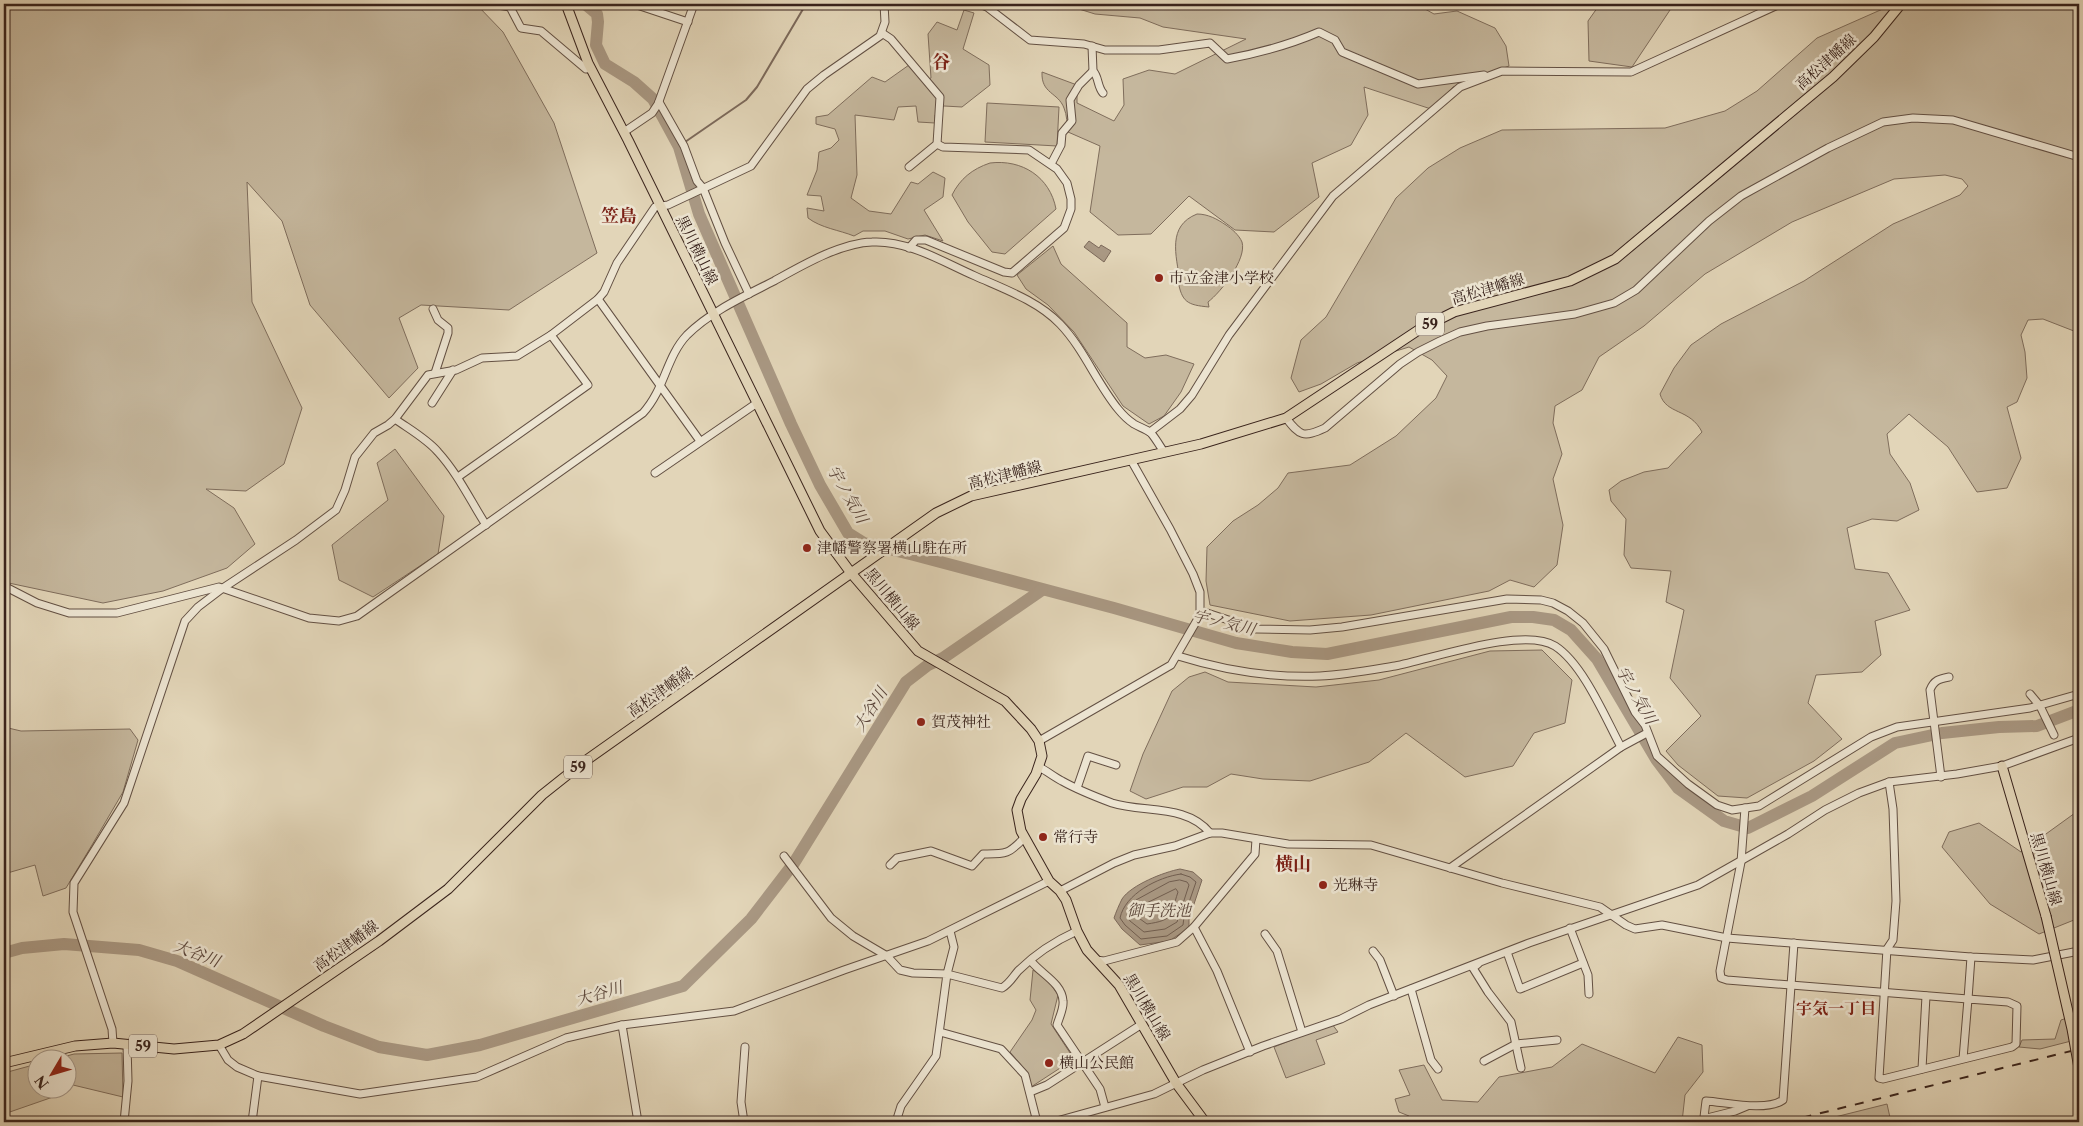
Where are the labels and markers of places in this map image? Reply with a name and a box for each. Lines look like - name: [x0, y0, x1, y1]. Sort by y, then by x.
- place label: 市立金津小学校: [1169, 268, 1274, 287]
- marker: 市立金津小学校: [1153, 272, 1165, 284]
- place label: 津幡警察署横山駐在所: [817, 538, 967, 557]
- marker: 津幡警察署横山駐在所: [801, 542, 813, 554]
- place label: 賀茂神社: [931, 712, 991, 731]
- marker: 賀茂神社: [915, 716, 927, 728]
- place label: 常行寺: [1053, 827, 1098, 846]
- marker: 常行寺: [1037, 831, 1049, 843]
- place label: 光琳寺: [1333, 875, 1378, 894]
- marker: 光琳寺: [1317, 879, 1329, 891]
- place label: 横山公民館: [1059, 1053, 1134, 1072]
- marker: 横山公民館: [1043, 1057, 1055, 1069]

